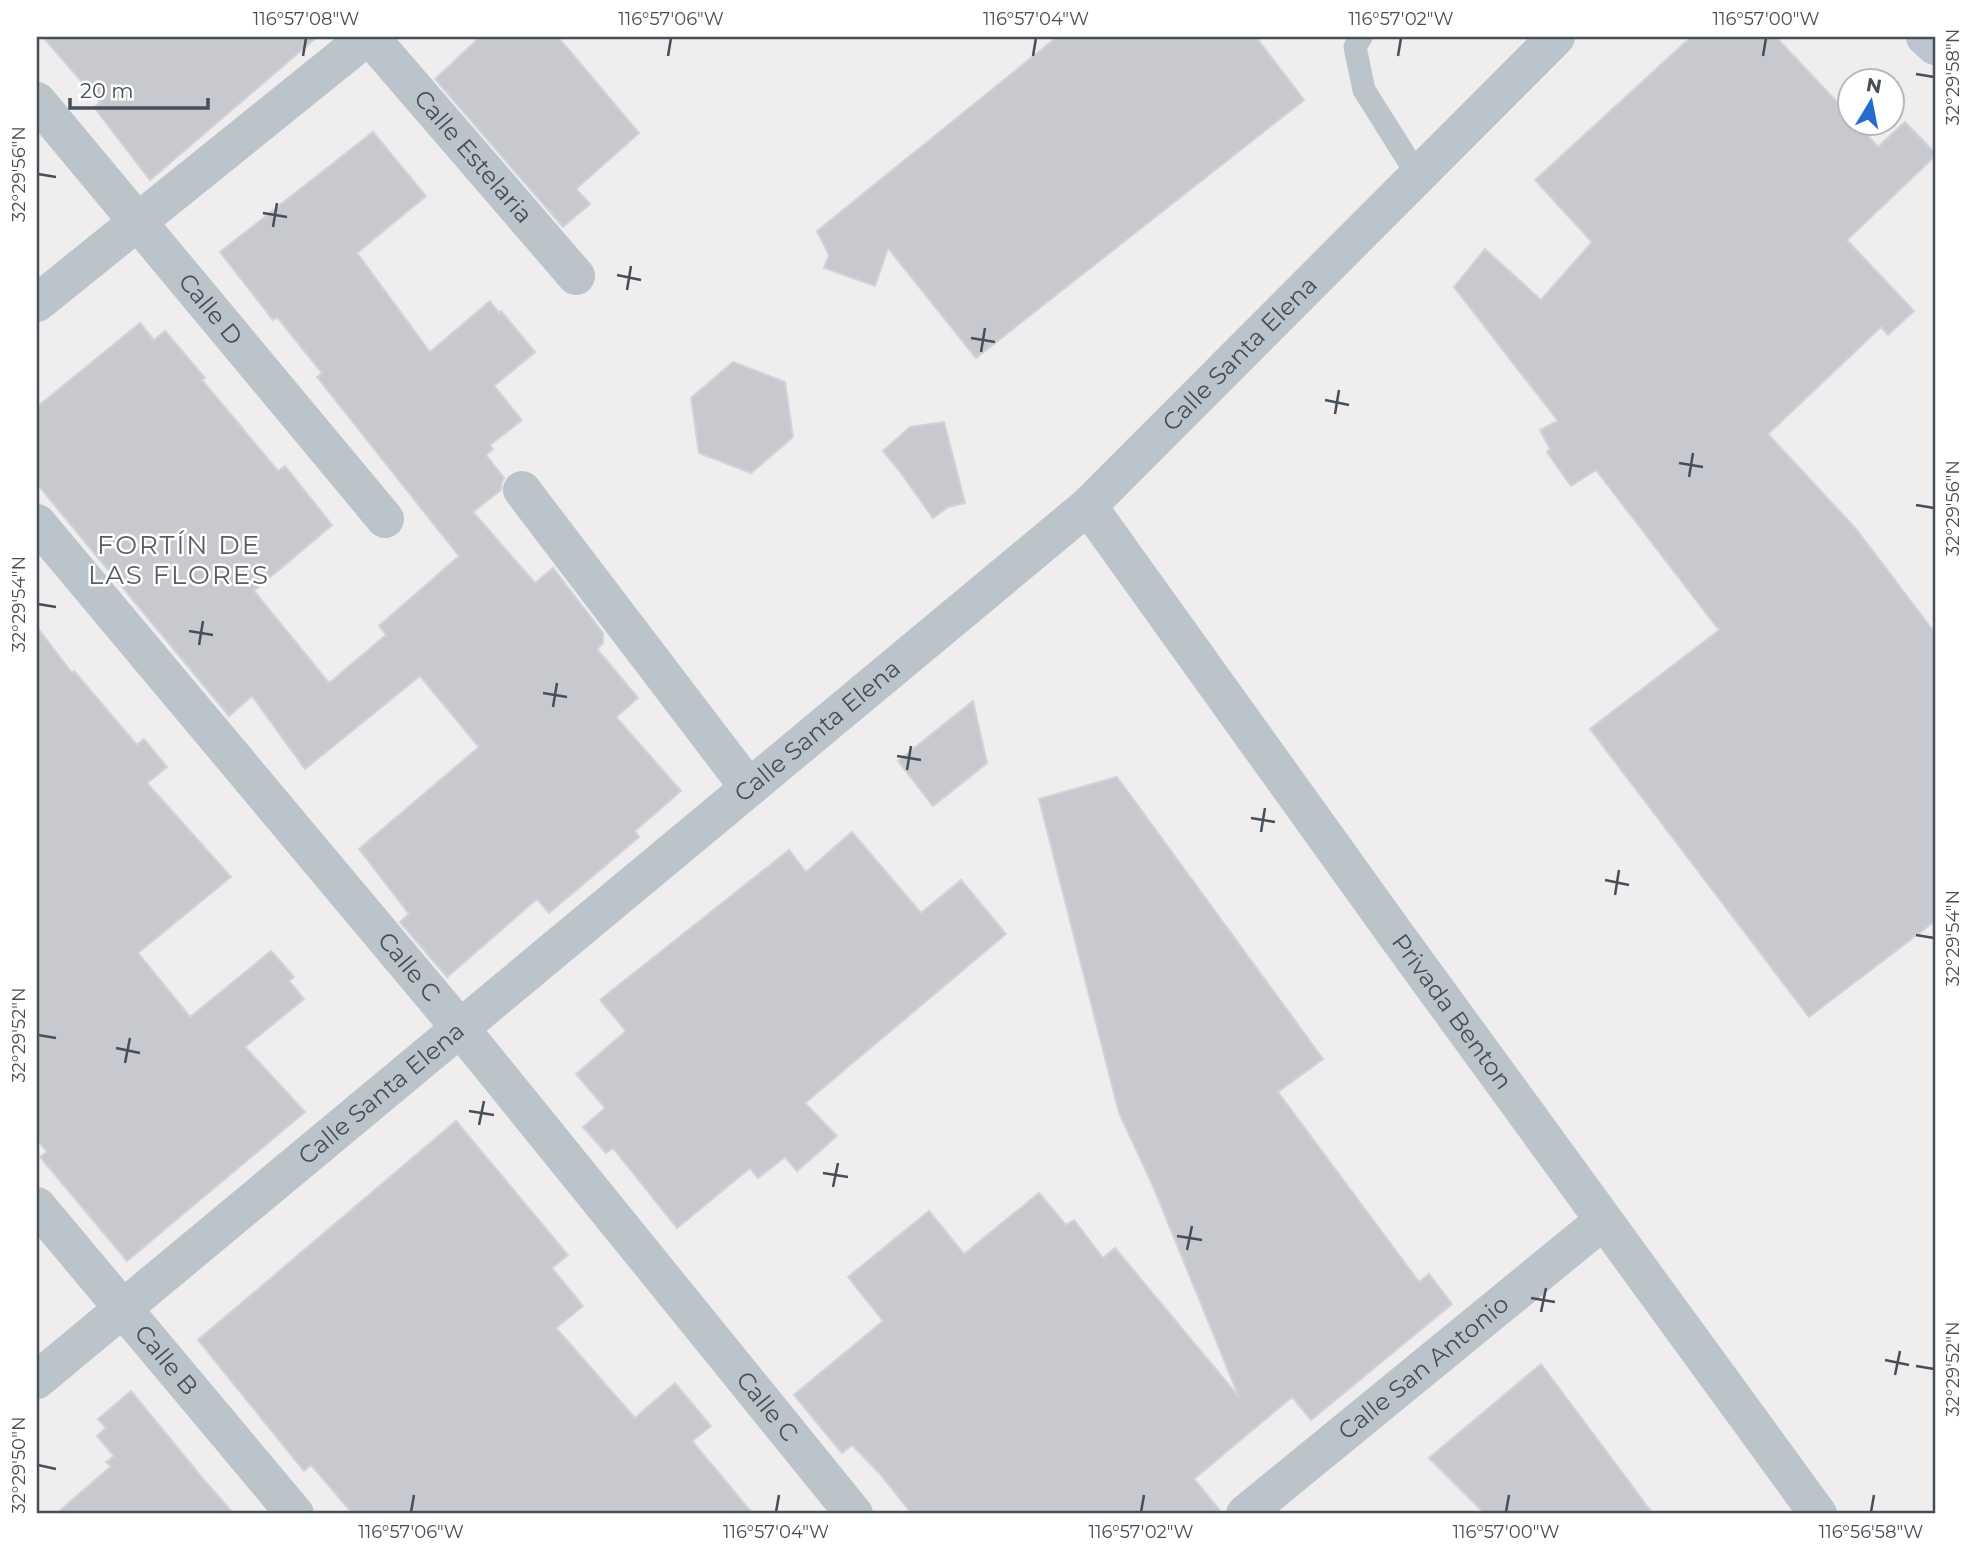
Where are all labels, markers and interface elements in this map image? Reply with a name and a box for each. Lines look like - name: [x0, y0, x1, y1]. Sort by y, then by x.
- text: 116°57'08"W: [253, 8, 359, 30]
- text: 116°57'06"W: [618, 8, 724, 30]
- text: 116°57'04"W: [983, 8, 1089, 30]
- text: 116°57'02"W: [1349, 8, 1453, 30]
- text: 116°57'00"W: [1713, 8, 1819, 30]
- text: 32°29'58"N: [1942, 29, 1964, 125]
- scale bar: [70, 66, 208, 110]
- north arrow: [1836, 66, 1906, 136]
- text: N: [1864, 73, 1883, 98]
- text: 20 m: [80, 78, 134, 103]
- street label: Calle Estelaria: [408, 84, 539, 229]
- text: 32°29'56"N: [8, 126, 30, 222]
- street label: Calle D: [173, 267, 249, 351]
- street label: Calle Santa Elena: [1156, 270, 1323, 437]
- text: 32°29'56"N: [1942, 460, 1964, 556]
- district label: FORTÍN DE LAS FLORES: [88, 529, 270, 591]
- text: 32°29'54"N: [8, 556, 30, 652]
- street label: Calle Santa Elena: [728, 653, 906, 808]
- text: 32°29'54"N: [1942, 890, 1964, 986]
- street label: Calle C: [372, 926, 447, 1007]
- street label: Privada Benton: [1386, 928, 1519, 1095]
- text: 32°29'52"N: [8, 987, 30, 1083]
- street label: Calle Santa Elena: [292, 1016, 470, 1171]
- street label: Calle San Antonio: [1332, 1289, 1515, 1446]
- street label: Calle B: [129, 1319, 204, 1401]
- text: 32°29'52"N: [1942, 1321, 1964, 1417]
- street label: Calle C: [730, 1365, 804, 1447]
- text: 32°29'50"N: [8, 1416, 30, 1514]
- text: 116°57'06"W: [358, 1521, 464, 1543]
- text: 116°57'04"W: [723, 1521, 829, 1543]
- text: 116°57'02"W: [1089, 1521, 1193, 1543]
- text: 116°57'00"W: [1453, 1521, 1559, 1543]
- text: 116°56'58"W: [1819, 1521, 1923, 1543]

